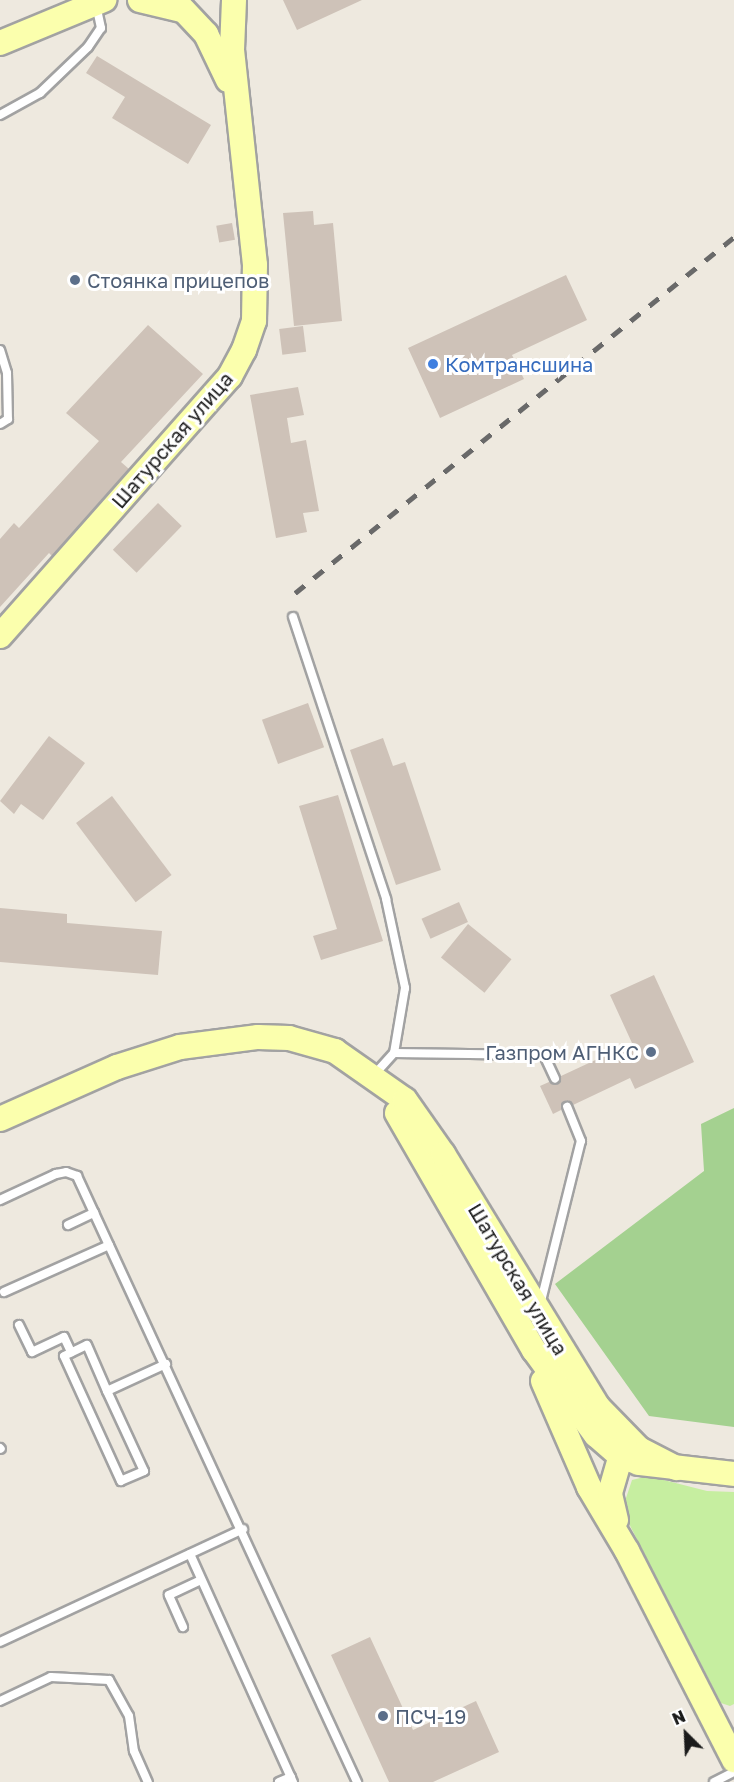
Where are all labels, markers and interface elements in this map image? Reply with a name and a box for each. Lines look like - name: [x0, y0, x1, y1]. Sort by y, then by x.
- place label: Стоянка прицепов: [87, 268, 269, 292]
- marker: Стоянка прицепов: [68, 273, 82, 287]
- place label: Комтрансшина: [445, 352, 593, 376]
- marker: Комтрансшина: [426, 357, 440, 371]
- street label: Шатурская улица: [106, 367, 238, 513]
- place label: Газпром АГНКС: [485, 1040, 639, 1064]
- marker: Газпром АГНКС: [644, 1045, 658, 1059]
- street label: Шатурская улица: [463, 1199, 573, 1359]
- place label: ПСЧ-19: [395, 1704, 466, 1728]
- north arrow: [656, 1704, 716, 1764]
- text: N: [669, 1706, 688, 1729]
- marker: ПСЧ-19: [376, 1709, 390, 1723]

